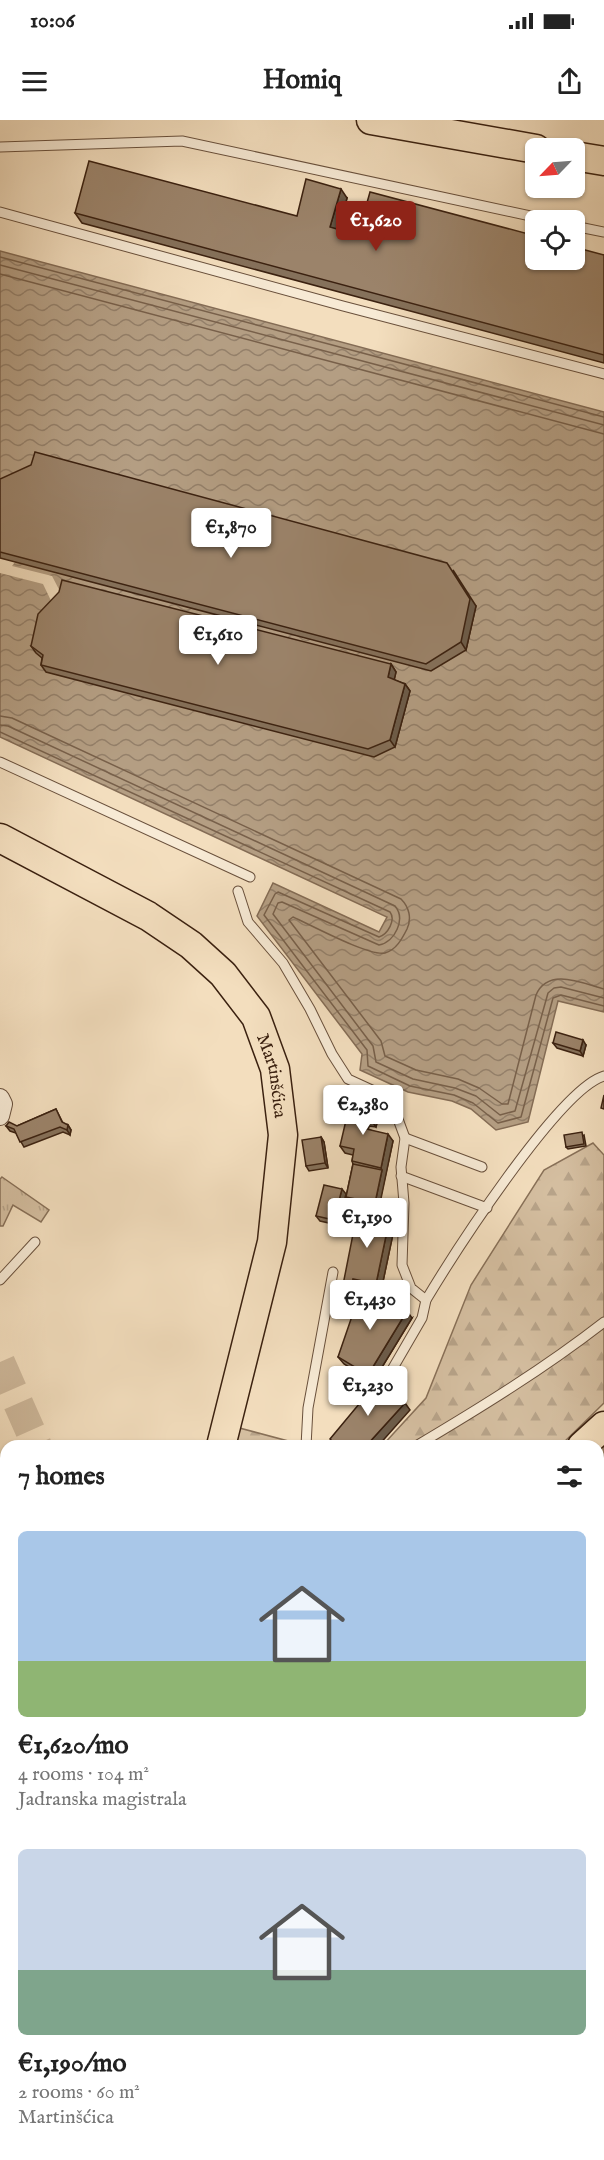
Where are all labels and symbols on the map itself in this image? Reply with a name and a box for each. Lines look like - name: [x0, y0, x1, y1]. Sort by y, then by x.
- north arrow: [525, 138, 585, 198]
- pin: €1,620: [327, 201, 425, 252]
- pin: €1,870: [182, 508, 280, 559]
- pin: €1,610: [169, 615, 267, 666]
- street label: Martinšćica: [250, 1031, 291, 1120]
- pin: €2,380: [314, 1085, 412, 1136]
- pin: €1,190: [318, 1198, 416, 1249]
- pin: €1,430: [321, 1280, 419, 1331]
- pin: €1,230: [319, 1366, 417, 1417]

